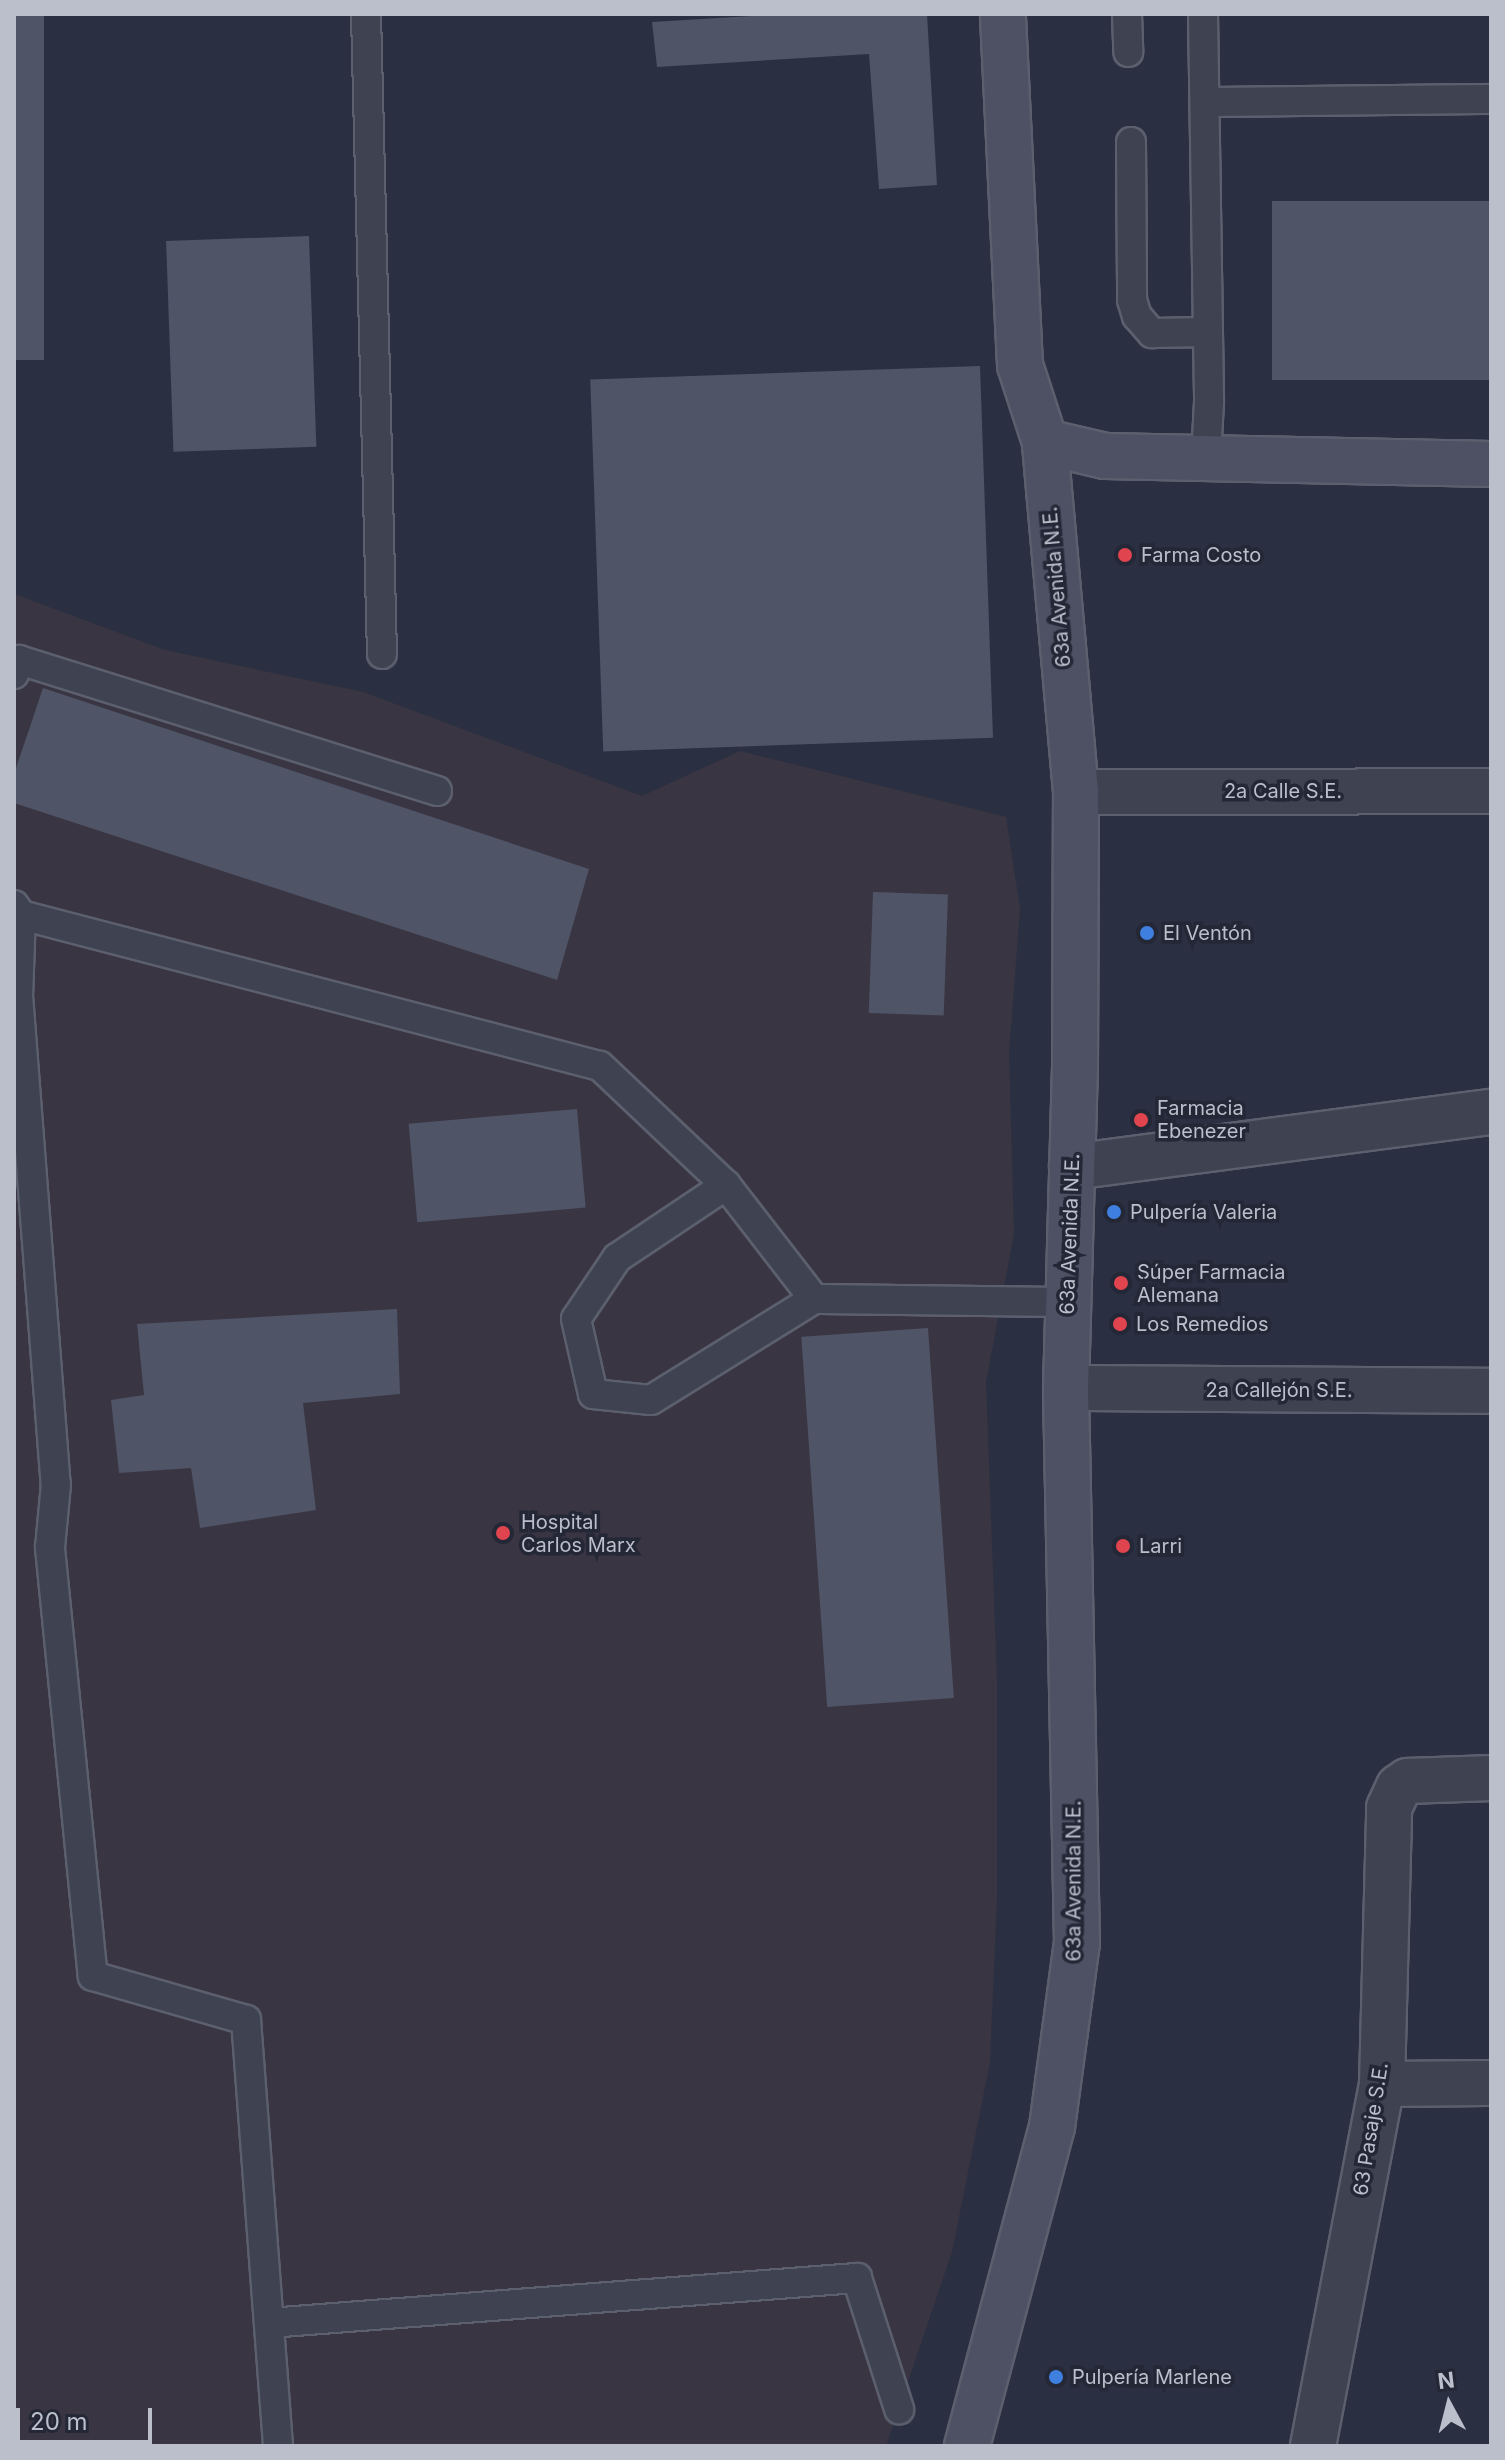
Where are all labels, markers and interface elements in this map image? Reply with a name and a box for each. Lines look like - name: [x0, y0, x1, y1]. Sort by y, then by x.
- street label: 63a Avenida N.E.: [1038, 506, 1076, 668]
- place label: Farma Costo: [1141, 543, 1261, 567]
- marker: Farma Costo: [1116, 546, 1134, 564]
- street label: 2a Calle S.E.: [1224, 779, 1342, 803]
- place label: El Ventón: [1163, 921, 1252, 945]
- marker: El Ventón: [1138, 924, 1156, 942]
- place label: Farmacia Ebenezer: [1157, 1096, 1246, 1143]
- marker: Farmacia Ebenezer: [1132, 1111, 1150, 1129]
- street label: 63a Avenida N.E.: [1055, 1153, 1085, 1315]
- place label: Pulpería Valeria: [1130, 1200, 1277, 1224]
- marker: Pulpería Valeria: [1105, 1203, 1123, 1221]
- place label: Súper Farmacia Alemana: [1137, 1260, 1285, 1307]
- marker: Súper Farmacia Alemana: [1112, 1274, 1130, 1292]
- place label: Los Remedios: [1136, 1312, 1269, 1336]
- marker: Los Remedios: [1111, 1315, 1129, 1333]
- street label: 2a Callejón S.E.: [1206, 1378, 1352, 1402]
- place label: Hospital Carlos Marx: [521, 1510, 636, 1557]
- marker: Hospital Carlos Marx: [492, 1522, 514, 1544]
- place label: Larri: [1139, 1534, 1182, 1558]
- marker: Larri: [1114, 1537, 1132, 1555]
- street label: 63a Avenida N.E.: [1062, 1801, 1086, 1961]
- street label: 63 Pasaje S.E.: [1349, 2061, 1393, 2197]
- north arrow: [1409, 2364, 1489, 2444]
- place label: Pulpería Marlene: [1072, 2365, 1232, 2389]
- text: N: [1436, 2366, 1456, 2394]
- marker: Pulpería Marlene: [1047, 2368, 1065, 2386]
- scale bar: [20, 2392, 156, 2442]
- text: 20 m: [30, 2407, 88, 2436]

